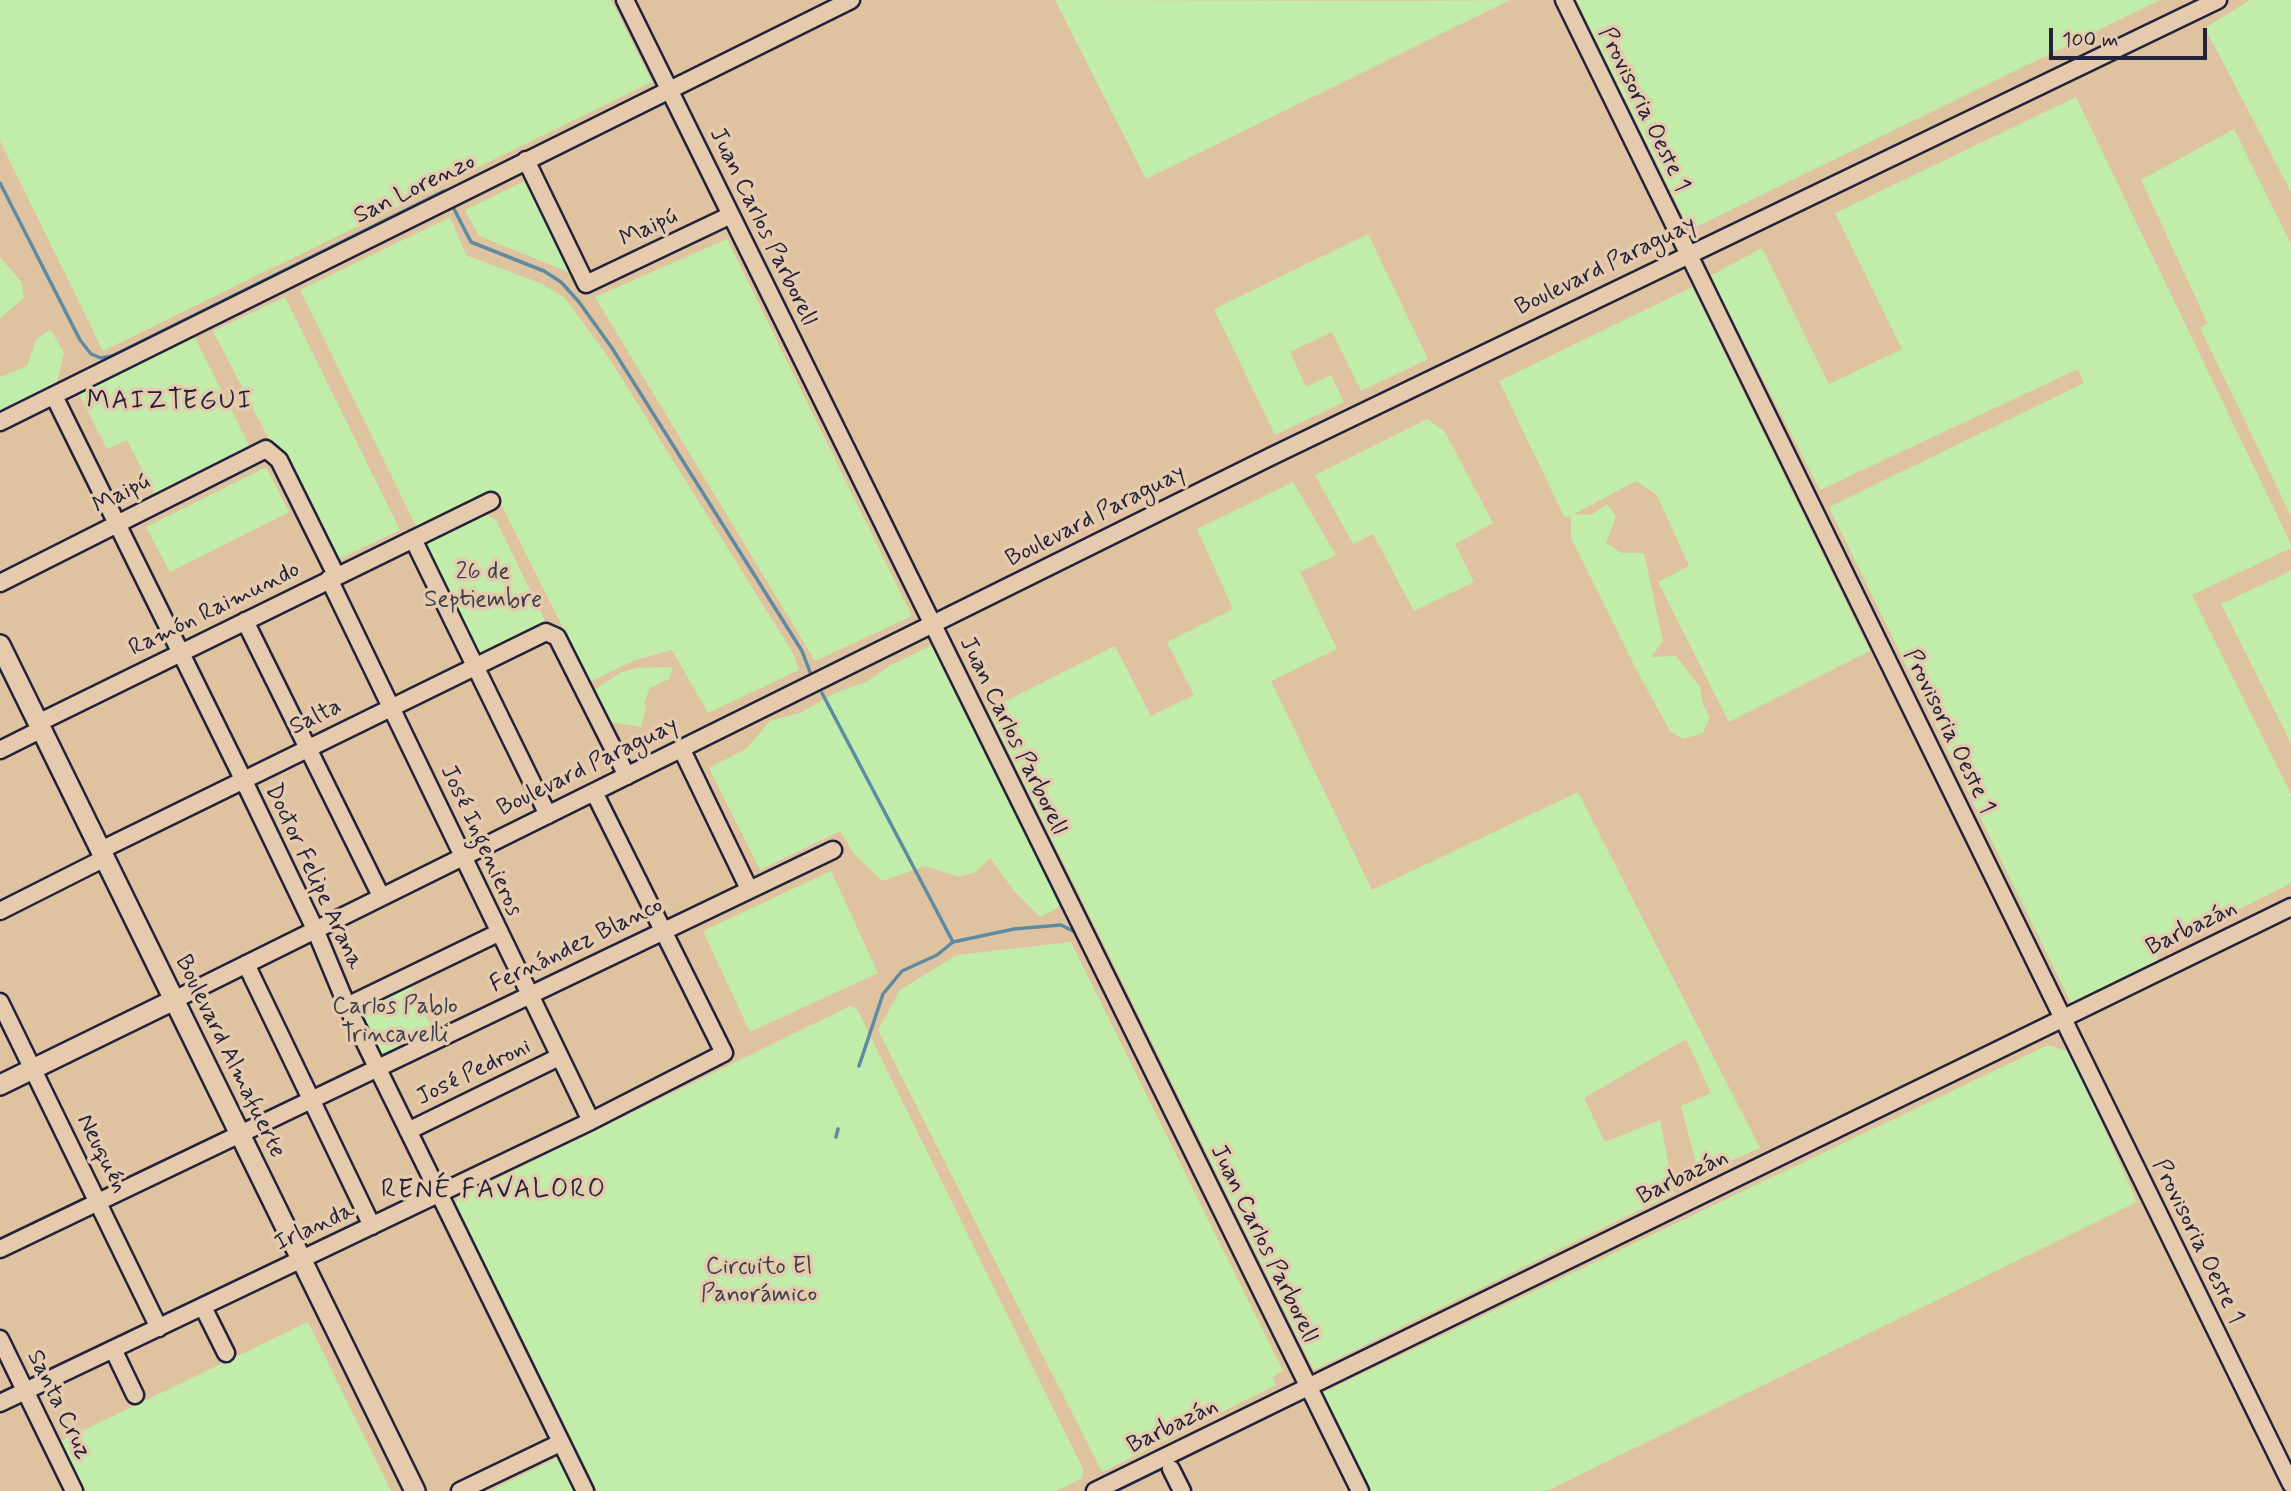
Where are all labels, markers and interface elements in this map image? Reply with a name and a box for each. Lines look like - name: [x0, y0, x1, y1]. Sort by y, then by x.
- scale bar: [2053, 14, 2210, 58]
- street label: Provisoria Oeste 1: [1591, 23, 1695, 197]
- text: 100 m: [2062, 26, 2118, 54]
- street label: Juan Carlos Parborell: [702, 123, 822, 331]
- street label: San Lorenzo: [350, 148, 480, 232]
- street label: Maipú: [616, 203, 682, 255]
- street label: Boulevard Paraguay: [1511, 211, 1701, 323]
- district label: MAIZTEGUI: [86, 387, 254, 419]
- street label: Boulevard Paraguay: [1002, 459, 1190, 575]
- street label: Maipú: [89, 468, 155, 522]
- street label: Ramón Raimundo: [125, 556, 305, 664]
- park label: 26 de Septiembre: [424, 559, 542, 615]
- street label: Juan Carlos Parborell: [952, 632, 1072, 840]
- street label: Provisoria Oeste 1: [1896, 645, 2000, 819]
- street label: Salta: [285, 693, 347, 743]
- street label: Boulevard Paraguay: [493, 712, 683, 824]
- street label: José Ingenieros: [432, 761, 528, 921]
- street label: Doctor Felipe Arana: [257, 779, 369, 975]
- street label: Fernández Blanco: [486, 892, 668, 1000]
- street label: Barbazán: [2142, 895, 2242, 963]
- street label: Boulevard Almafuerte: [167, 951, 291, 1163]
- park label: Carlos Pablo Trincavelli: [332, 994, 458, 1050]
- street label: José Pedroni: [412, 1033, 536, 1113]
- street label: Neuquén: [69, 1110, 133, 1198]
- street label: Juan Carlos Parborell: [1203, 1140, 1323, 1348]
- street label: Barbazán: [1633, 1144, 1733, 1212]
- street label: Provisoria Oeste 1: [2145, 1155, 2249, 1329]
- district label: RENÉ FAVALORO: [384, 1176, 604, 1208]
- street label: Irlanda: [271, 1197, 359, 1259]
- park label: Circuito El Panorámico: [701, 1254, 817, 1310]
- street label: Santa Cruz: [19, 1346, 97, 1464]
- street label: Barbazán: [1123, 1393, 1223, 1461]

